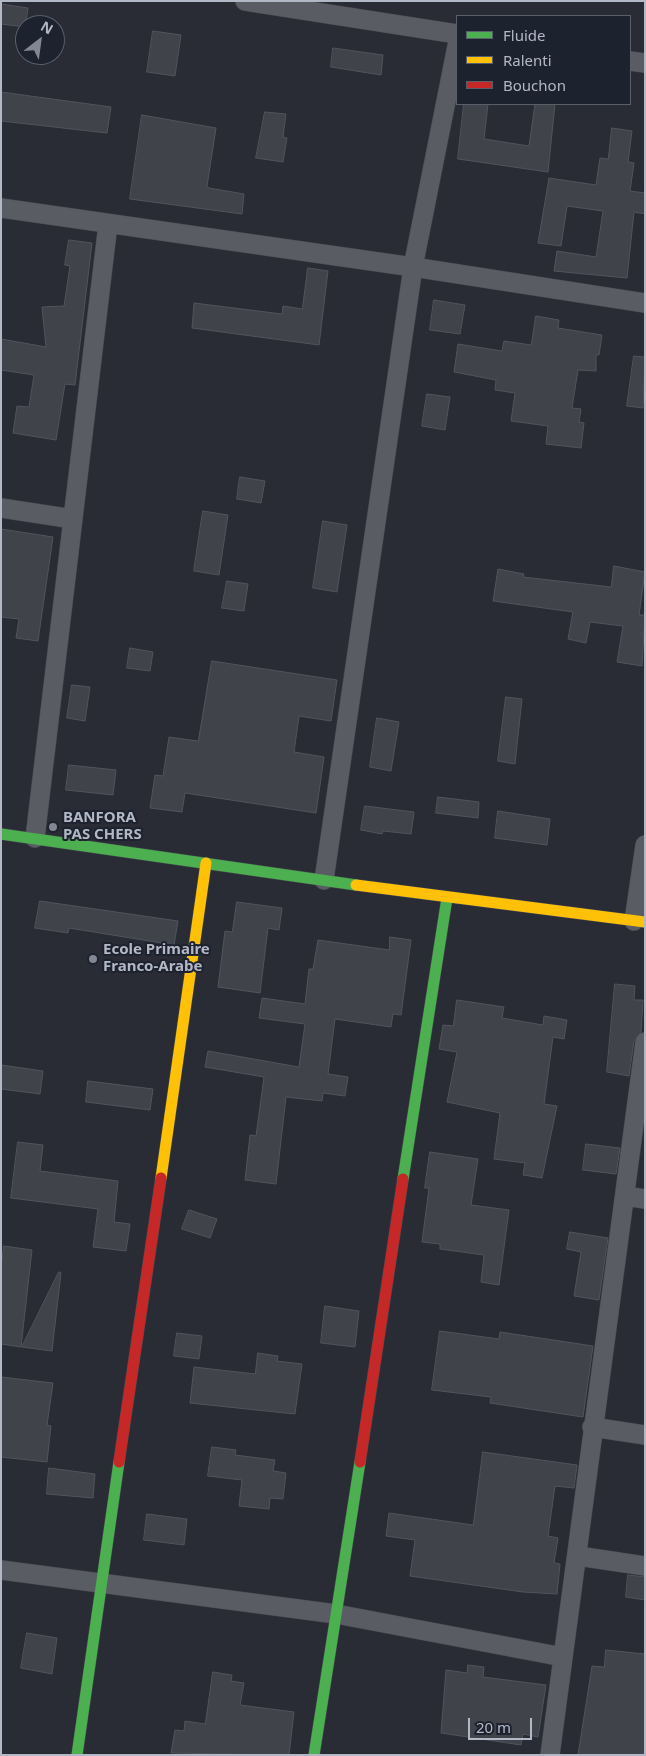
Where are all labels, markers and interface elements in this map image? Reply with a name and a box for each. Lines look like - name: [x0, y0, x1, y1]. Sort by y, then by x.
- north arrow: [15, 15, 65, 65]
- legend: [456, 15, 631, 105]
- text: N: [38, 16, 57, 39]
- text: Fluide: [503, 25, 545, 45]
- text: Ralenti: [503, 50, 552, 70]
- text: Bouchon: [503, 75, 566, 95]
- place label: BANFORA PAS CHERS: [63, 809, 142, 844]
- marker: BANFORA PAS CHERS: [47, 821, 59, 833]
- place label: Ecole Primaire Franco-Arabe: [103, 941, 210, 976]
- marker: Ecole Primaire Franco-Arabe: [87, 953, 99, 965]
- scale bar: [471, 1708, 535, 1740]
- text: 20 m: [476, 1717, 511, 1737]

